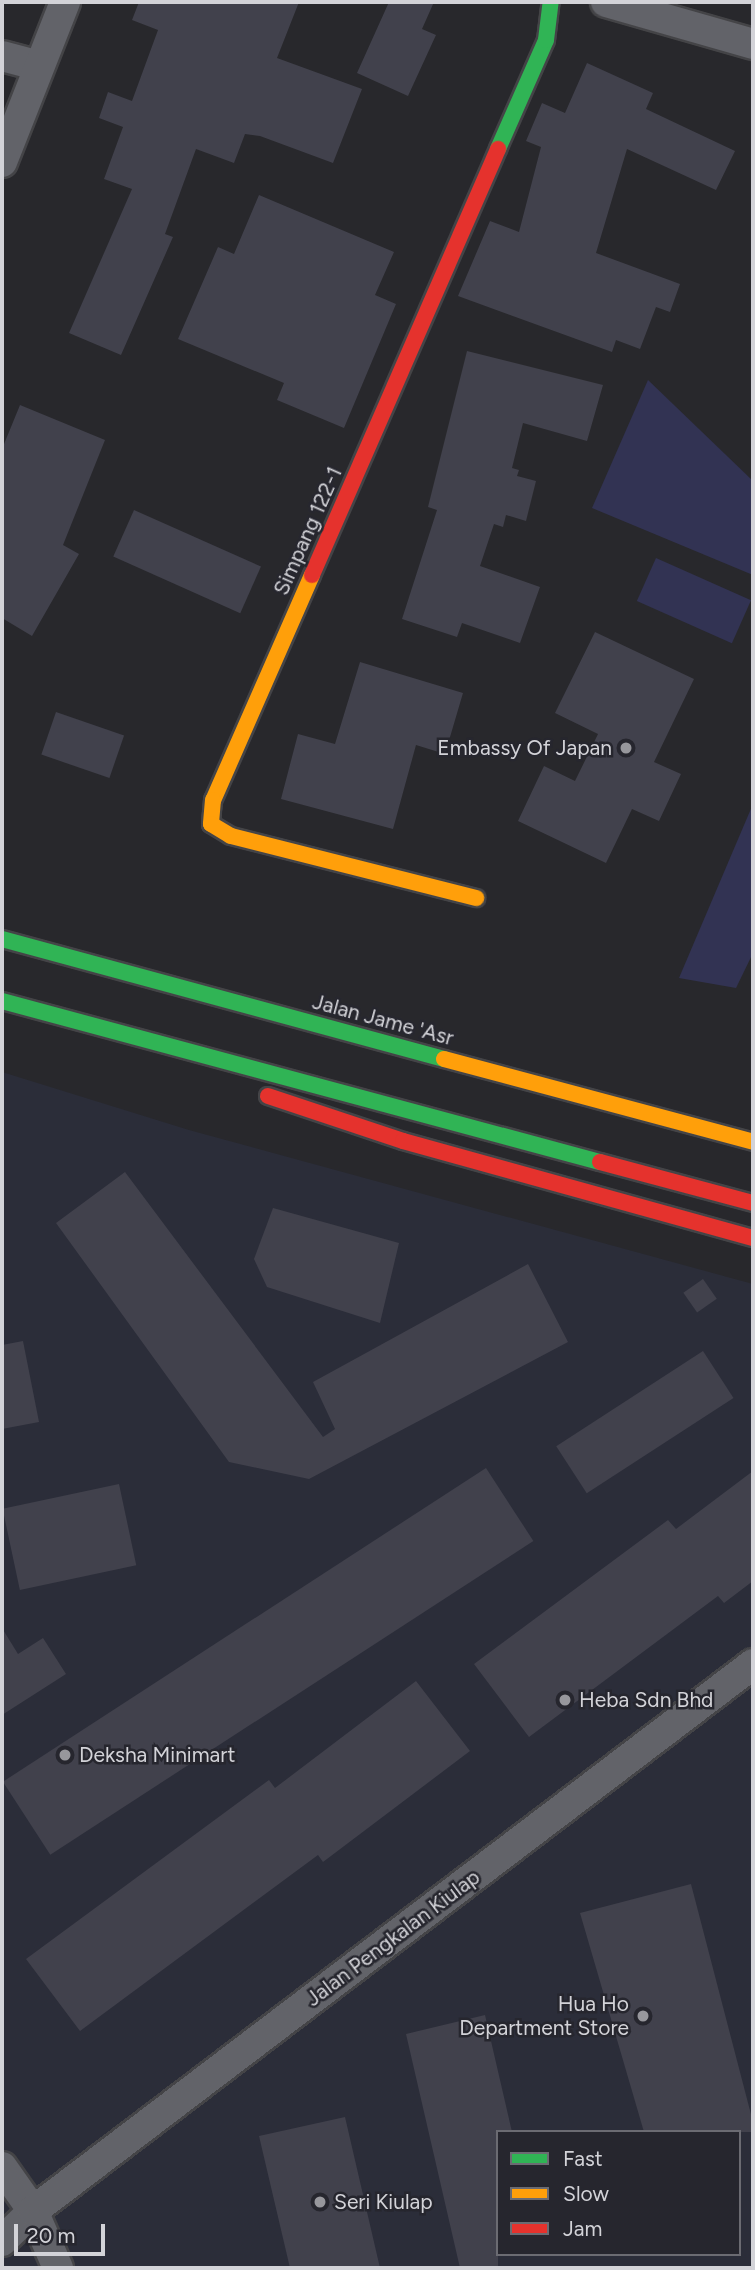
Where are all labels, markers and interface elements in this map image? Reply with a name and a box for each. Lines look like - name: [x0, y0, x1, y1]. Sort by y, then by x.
- street label: Simpang 122-1: [269, 463, 347, 599]
- place label: Embassy Of Japan: [437, 735, 612, 761]
- marker: Embassy Of Japan: [618, 740, 634, 756]
- street label: Jalan Jame 'Asr: [310, 989, 456, 1051]
- place label: Heba Sdn Bhd: [579, 1687, 713, 1713]
- marker: Heba Sdn Bhd: [557, 1692, 573, 1708]
- place label: Deksha Minimart: [79, 1742, 235, 1768]
- marker: Deksha Minimart: [57, 1747, 73, 1763]
- street label: Jalan Pengkalan Kiulap: [301, 1864, 485, 2012]
- place label: Hua Ho Department Store: [459, 1991, 629, 2041]
- marker: Hua Ho Department Store: [635, 2008, 651, 2024]
- legend: [496, 2130, 741, 2256]
- text: Fast: [563, 2146, 603, 2171]
- text: Slow: [563, 2181, 609, 2206]
- place label: Seri Kiulap: [334, 2189, 433, 2215]
- marker: Seri Kiulap: [312, 2194, 328, 2210]
- scale bar: [18, 2210, 108, 2254]
- text: Jam: [563, 2216, 602, 2241]
- text: 20 m: [27, 2223, 75, 2248]

